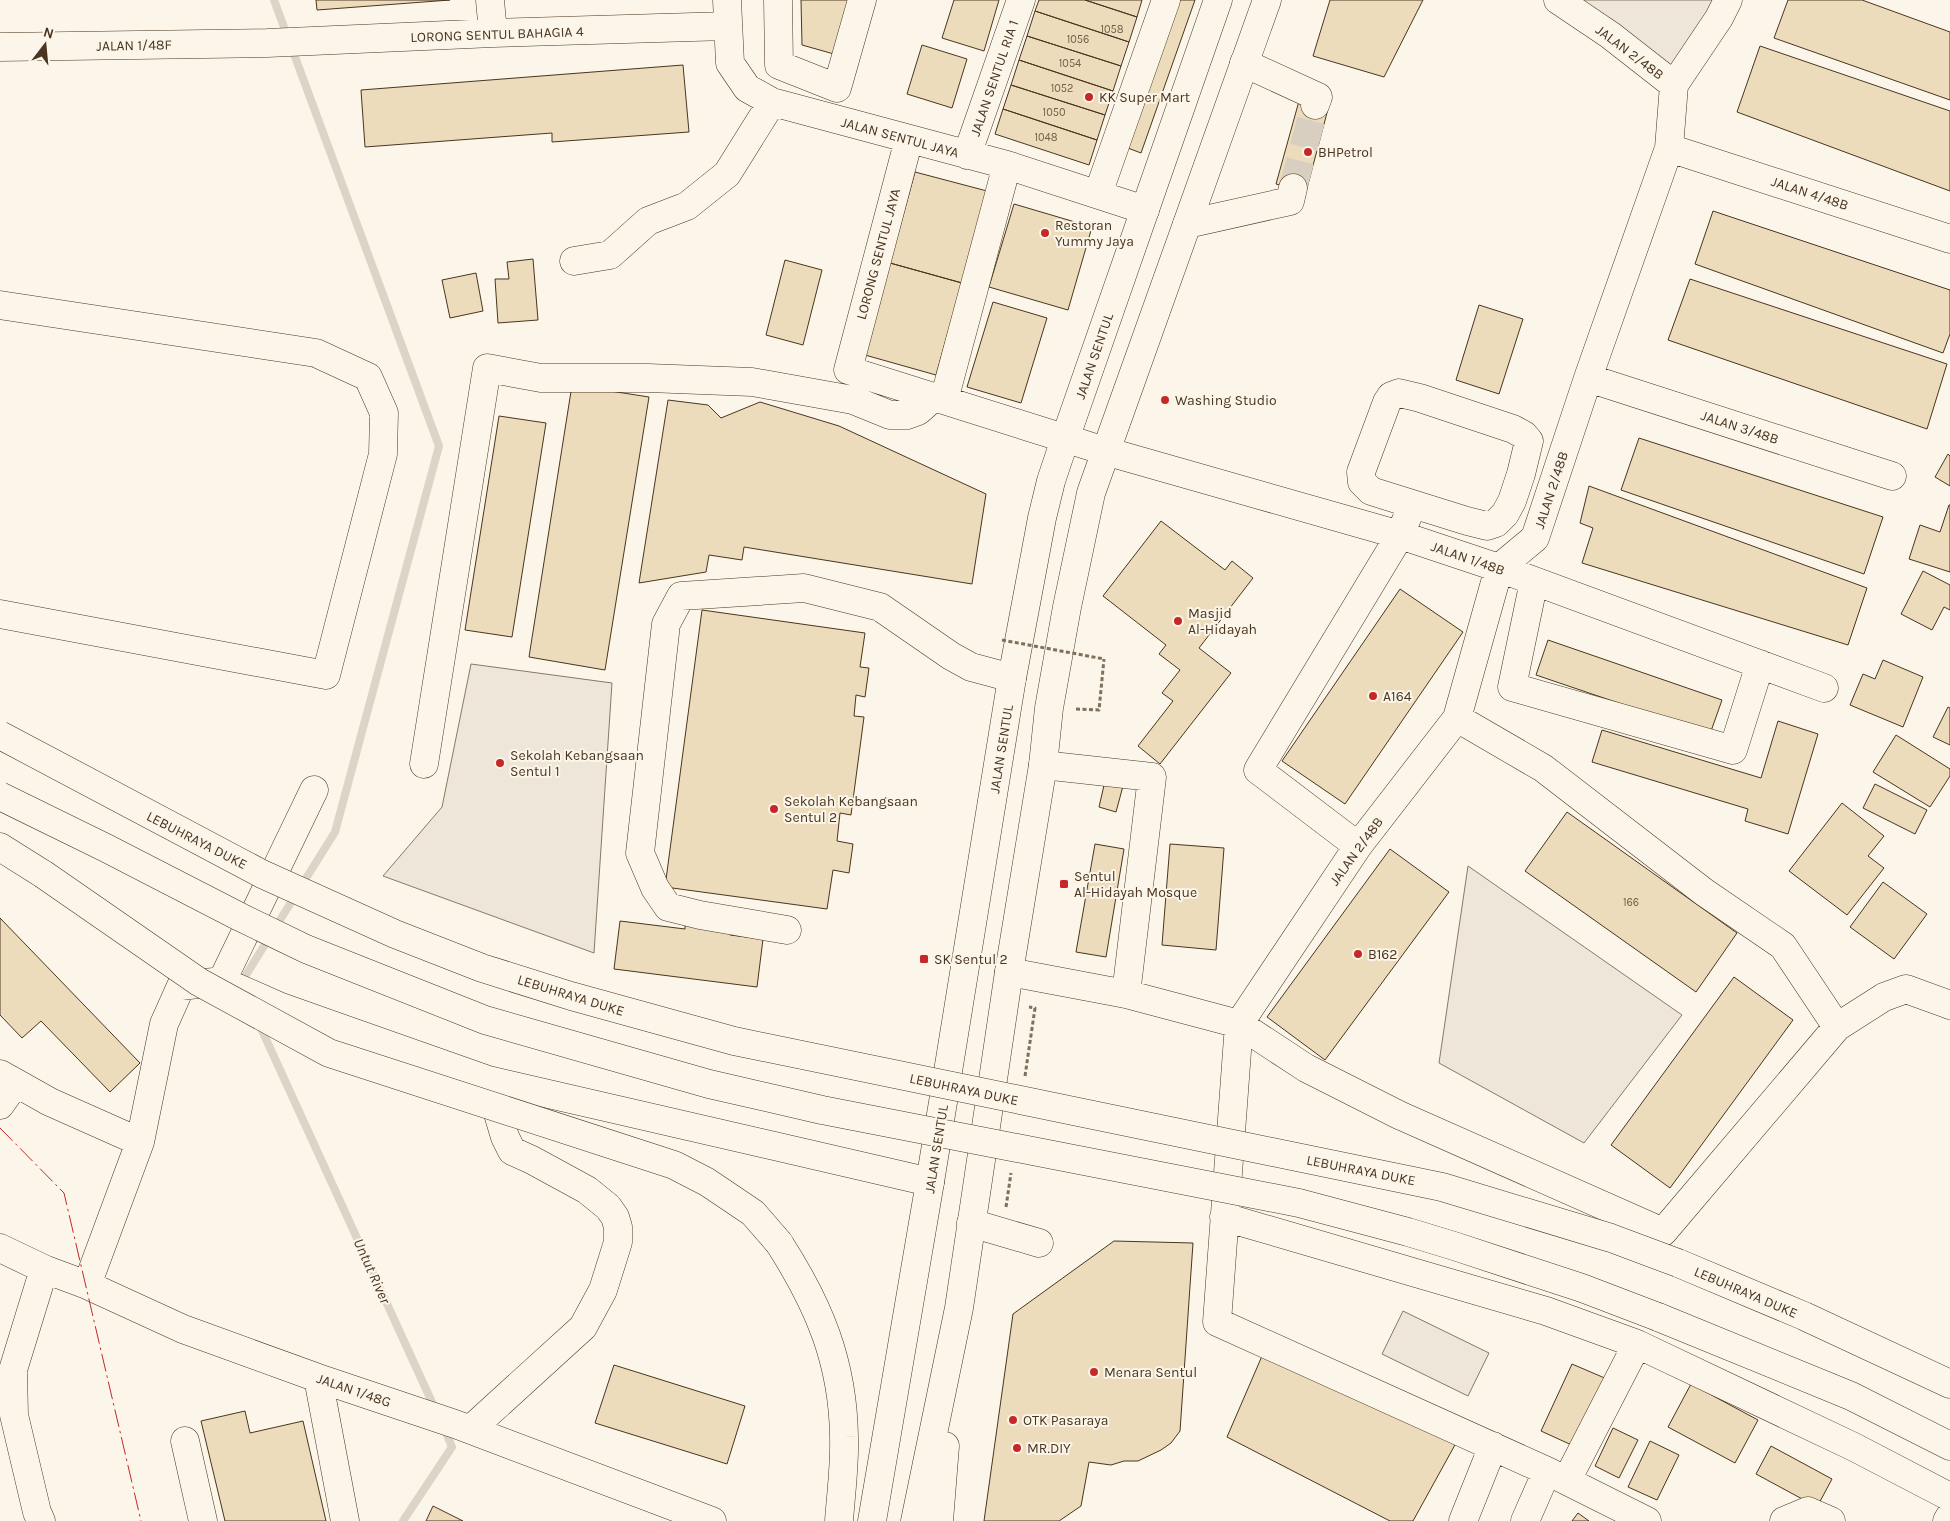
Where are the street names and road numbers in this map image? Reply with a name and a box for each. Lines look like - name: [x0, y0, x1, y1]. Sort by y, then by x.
- street label: JALAN SENTUL RIA 1: [967, 18, 1022, 138]
- street label: JALAN 2/48B: [1592, 21, 1667, 83]
- street label: LORONG SENTUL BAHAGIA 4: [410, 23, 584, 46]
- street label: JALAN 1/48F: [96, 36, 172, 55]
- street label: JALAN SENTUL JAYA: [839, 114, 961, 161]
- street label: JALAN 4/48B: [1769, 173, 1851, 214]
- street label: LORONG SENTUL JAYA: [853, 187, 904, 322]
- street label: JALAN SENTUL: [1072, 311, 1117, 401]
- street label: JALAN 3/48B: [1699, 407, 1781, 448]
- street label: JALAN 2/48B: [1531, 449, 1572, 531]
- street label: JALAN 1/48B: [1429, 538, 1507, 579]
- street label: JALAN SENTUL: [986, 703, 1017, 795]
- street label: LEBUHRAYA DUKE: [144, 808, 250, 873]
- street label: JALAN 2/48B: [1326, 814, 1387, 889]
- street label: LEBUHRAYA DUKE: [515, 971, 626, 1020]
- street label: LEBUHRAYA DUKE: [908, 1070, 1020, 1109]
- street label: JALAN SENTUL: [921, 1103, 952, 1195]
- street label: LEBUHRAYA DUKE: [1305, 1152, 1417, 1189]
- street label: LEBUHRAYA DUKE: [1692, 1263, 1800, 1322]
- street label: JALAN 1/48G: [315, 1370, 393, 1411]

